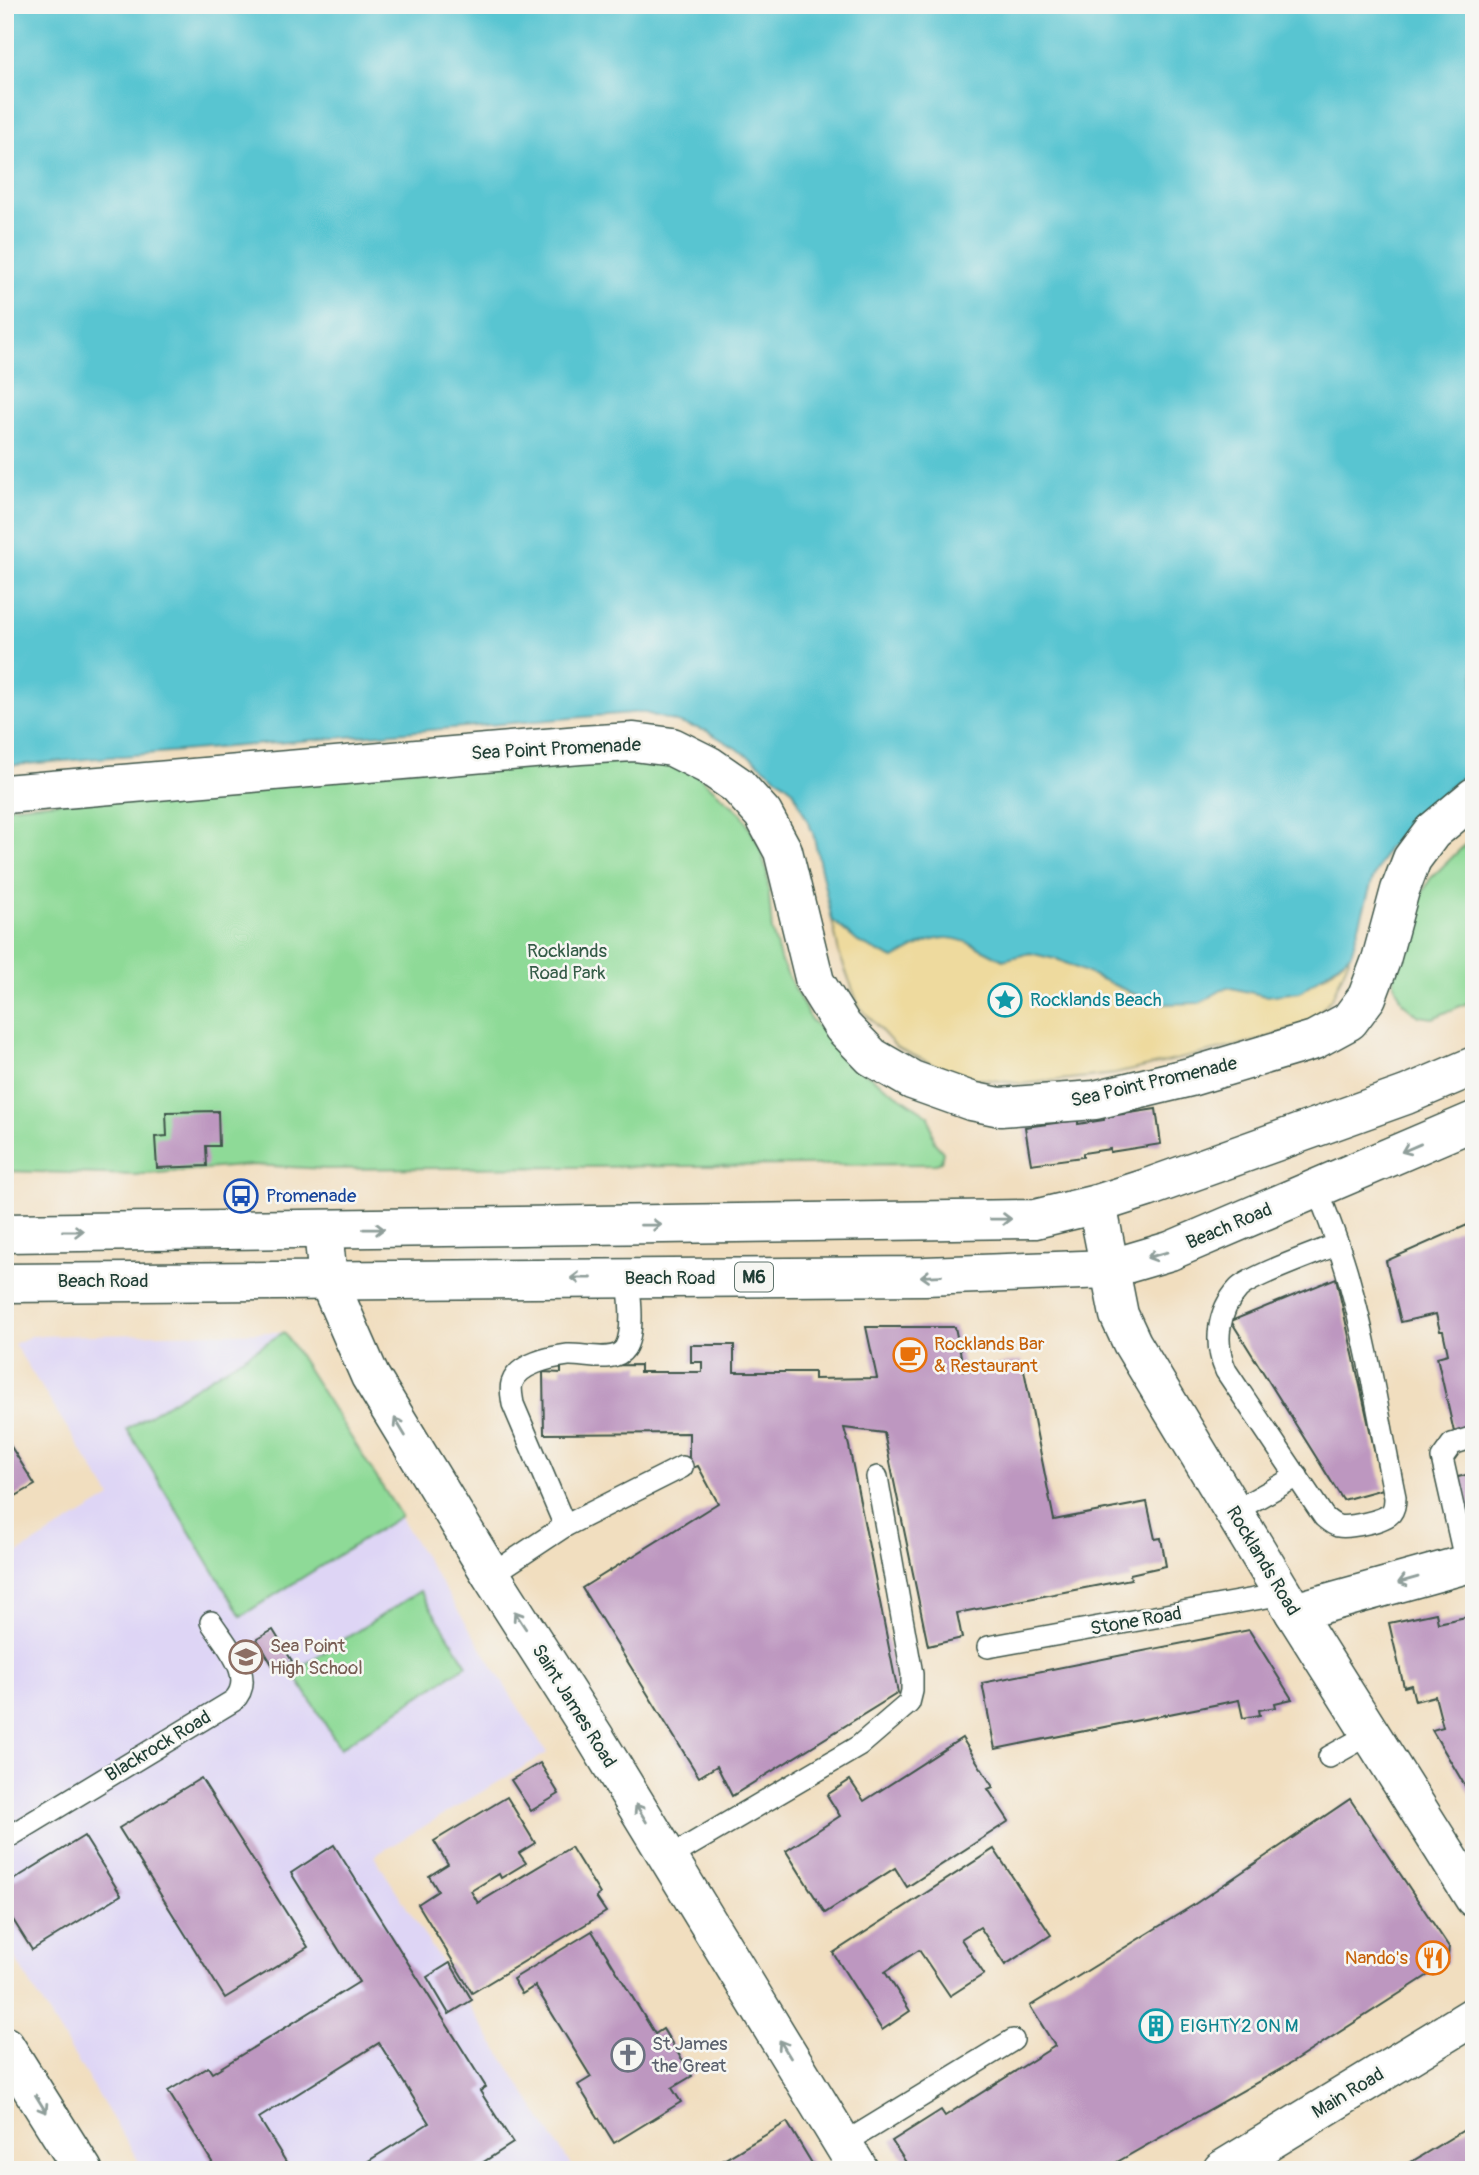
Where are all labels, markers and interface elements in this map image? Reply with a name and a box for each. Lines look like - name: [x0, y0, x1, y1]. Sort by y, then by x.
- street label: Sea Point Promenade: [470, 733, 642, 765]
- park label: Rocklands Road Park: [527, 939, 608, 985]
- place icon: Rocklands Beach: [986, 981, 1024, 1019]
- place label: Rocklands Beach: [1030, 988, 1162, 1012]
- street label: Sea Point Promenade: [1068, 1051, 1240, 1113]
- one-way arrow: [1401, 1142, 1422, 1155]
- bus stop icon: Promenade: [222, 1177, 260, 1215]
- place label: Promenade: [266, 1184, 357, 1208]
- street label: Beach Road: [1182, 1197, 1276, 1255]
- one-way arrow: [989, 1213, 1012, 1226]
- one-way arrow: [639, 1218, 662, 1231]
- one-way arrow: [363, 1222, 386, 1236]
- one-way arrow: [62, 1224, 85, 1238]
- one-way arrow: [1146, 1250, 1168, 1263]
- road number: M6: [735, 1262, 773, 1292]
- street label: Beach Road: [625, 1266, 716, 1290]
- street label: Beach Road: [58, 1269, 149, 1293]
- one-way arrow: [920, 1269, 943, 1282]
- one-way arrow: [570, 1271, 593, 1285]
- place label: Rocklands Bar & Restaurant: [934, 1332, 1045, 1378]
- cafe icon: Rocklands Bar & Restaurant: [891, 1336, 929, 1374]
- one-way arrow: [393, 1417, 407, 1437]
- street label: Rocklands Road: [1221, 1502, 1305, 1620]
- one-way arrow: [1397, 1575, 1419, 1588]
- street label: Stone Road: [1088, 1601, 1184, 1641]
- one-way arrow: [513, 1611, 527, 1631]
- place label: Sea Point High School: [270, 1634, 363, 1680]
- school or university icon: Sea Point High School: [227, 1638, 265, 1676]
- street label: Saint James Road: [526, 1640, 622, 1772]
- street label: Blackrock Road: [101, 1705, 215, 1787]
- one-way arrow: [633, 1804, 647, 1824]
- restaurant icon: Nando's: [1414, 1939, 1452, 1977]
- place label: Nando's: [1345, 1946, 1408, 1970]
- building icon: EIGHTY2 ON M: [1137, 2007, 1175, 2045]
- place label: EIGHTY2 ON M: [1180, 2014, 1299, 2038]
- place label: St James the Great: [651, 2032, 728, 2078]
- church icon: St James the Great: [609, 2036, 647, 2074]
- one-way arrow: [778, 2039, 792, 2059]
- street label: Main Road: [1308, 2062, 1388, 2124]
- one-way arrow: [35, 2093, 49, 2113]

